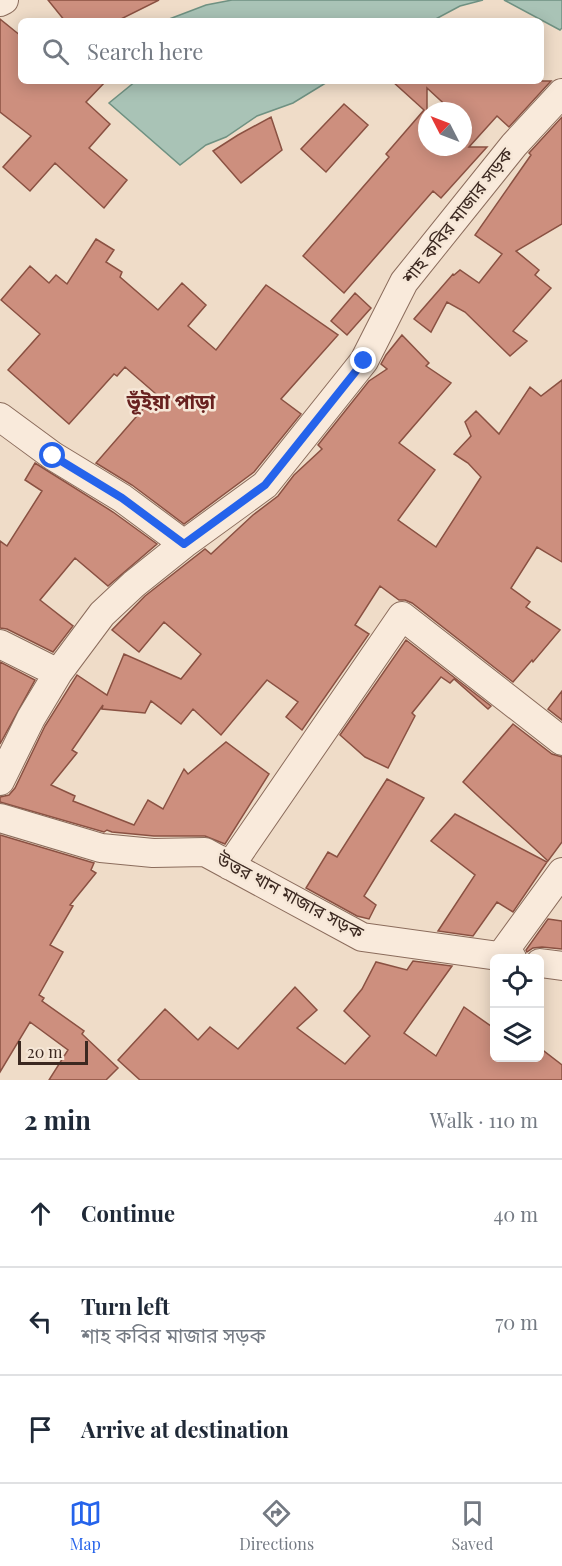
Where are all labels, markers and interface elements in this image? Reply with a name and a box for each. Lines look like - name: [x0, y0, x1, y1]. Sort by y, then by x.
- search box: [18, 18, 544, 84]
- icon: search: [39, 35, 72, 68]
- text: Search here: [87, 36, 203, 66]
- north arrow: [418, 102, 472, 156]
- street label: শাহ কবির মাজার সড়ক: [396, 142, 518, 289]
- route end: [350, 347, 376, 373]
- district label: ভূঁইয়া পাড়া: [126, 387, 216, 415]
- route start: [39, 442, 65, 468]
- street label: উত্তর খান মাজার সড়ক: [212, 846, 368, 944]
- map controls: [490, 954, 544, 1062]
- button: locate: [490, 954, 544, 1008]
- button: layers: [490, 1008, 544, 1062]
- scale bar: [18, 1038, 88, 1066]
- text: 20 m: [27, 1041, 62, 1062]
- text: 2 min: [24, 1102, 91, 1137]
- text: Walk · 110 m: [430, 1106, 538, 1133]
- icon: ahead: [24, 1197, 57, 1230]
- text: Continue: [81, 1198, 175, 1228]
- text: 40 m: [493, 1200, 538, 1227]
- text: Turn left: [81, 1291, 170, 1321]
- icon: left: [24, 1305, 57, 1338]
- text: 70 m: [495, 1308, 538, 1335]
- text: শাহ কবির মাজার সড়ক: [81, 1321, 266, 1348]
- icon: arrive: [24, 1413, 57, 1446]
- text: Arrive at destination: [81, 1414, 289, 1444]
- tab: Map: [69, 1497, 102, 1554]
- tab: Directions: [239, 1497, 314, 1554]
- tab: Saved: [452, 1497, 493, 1554]

